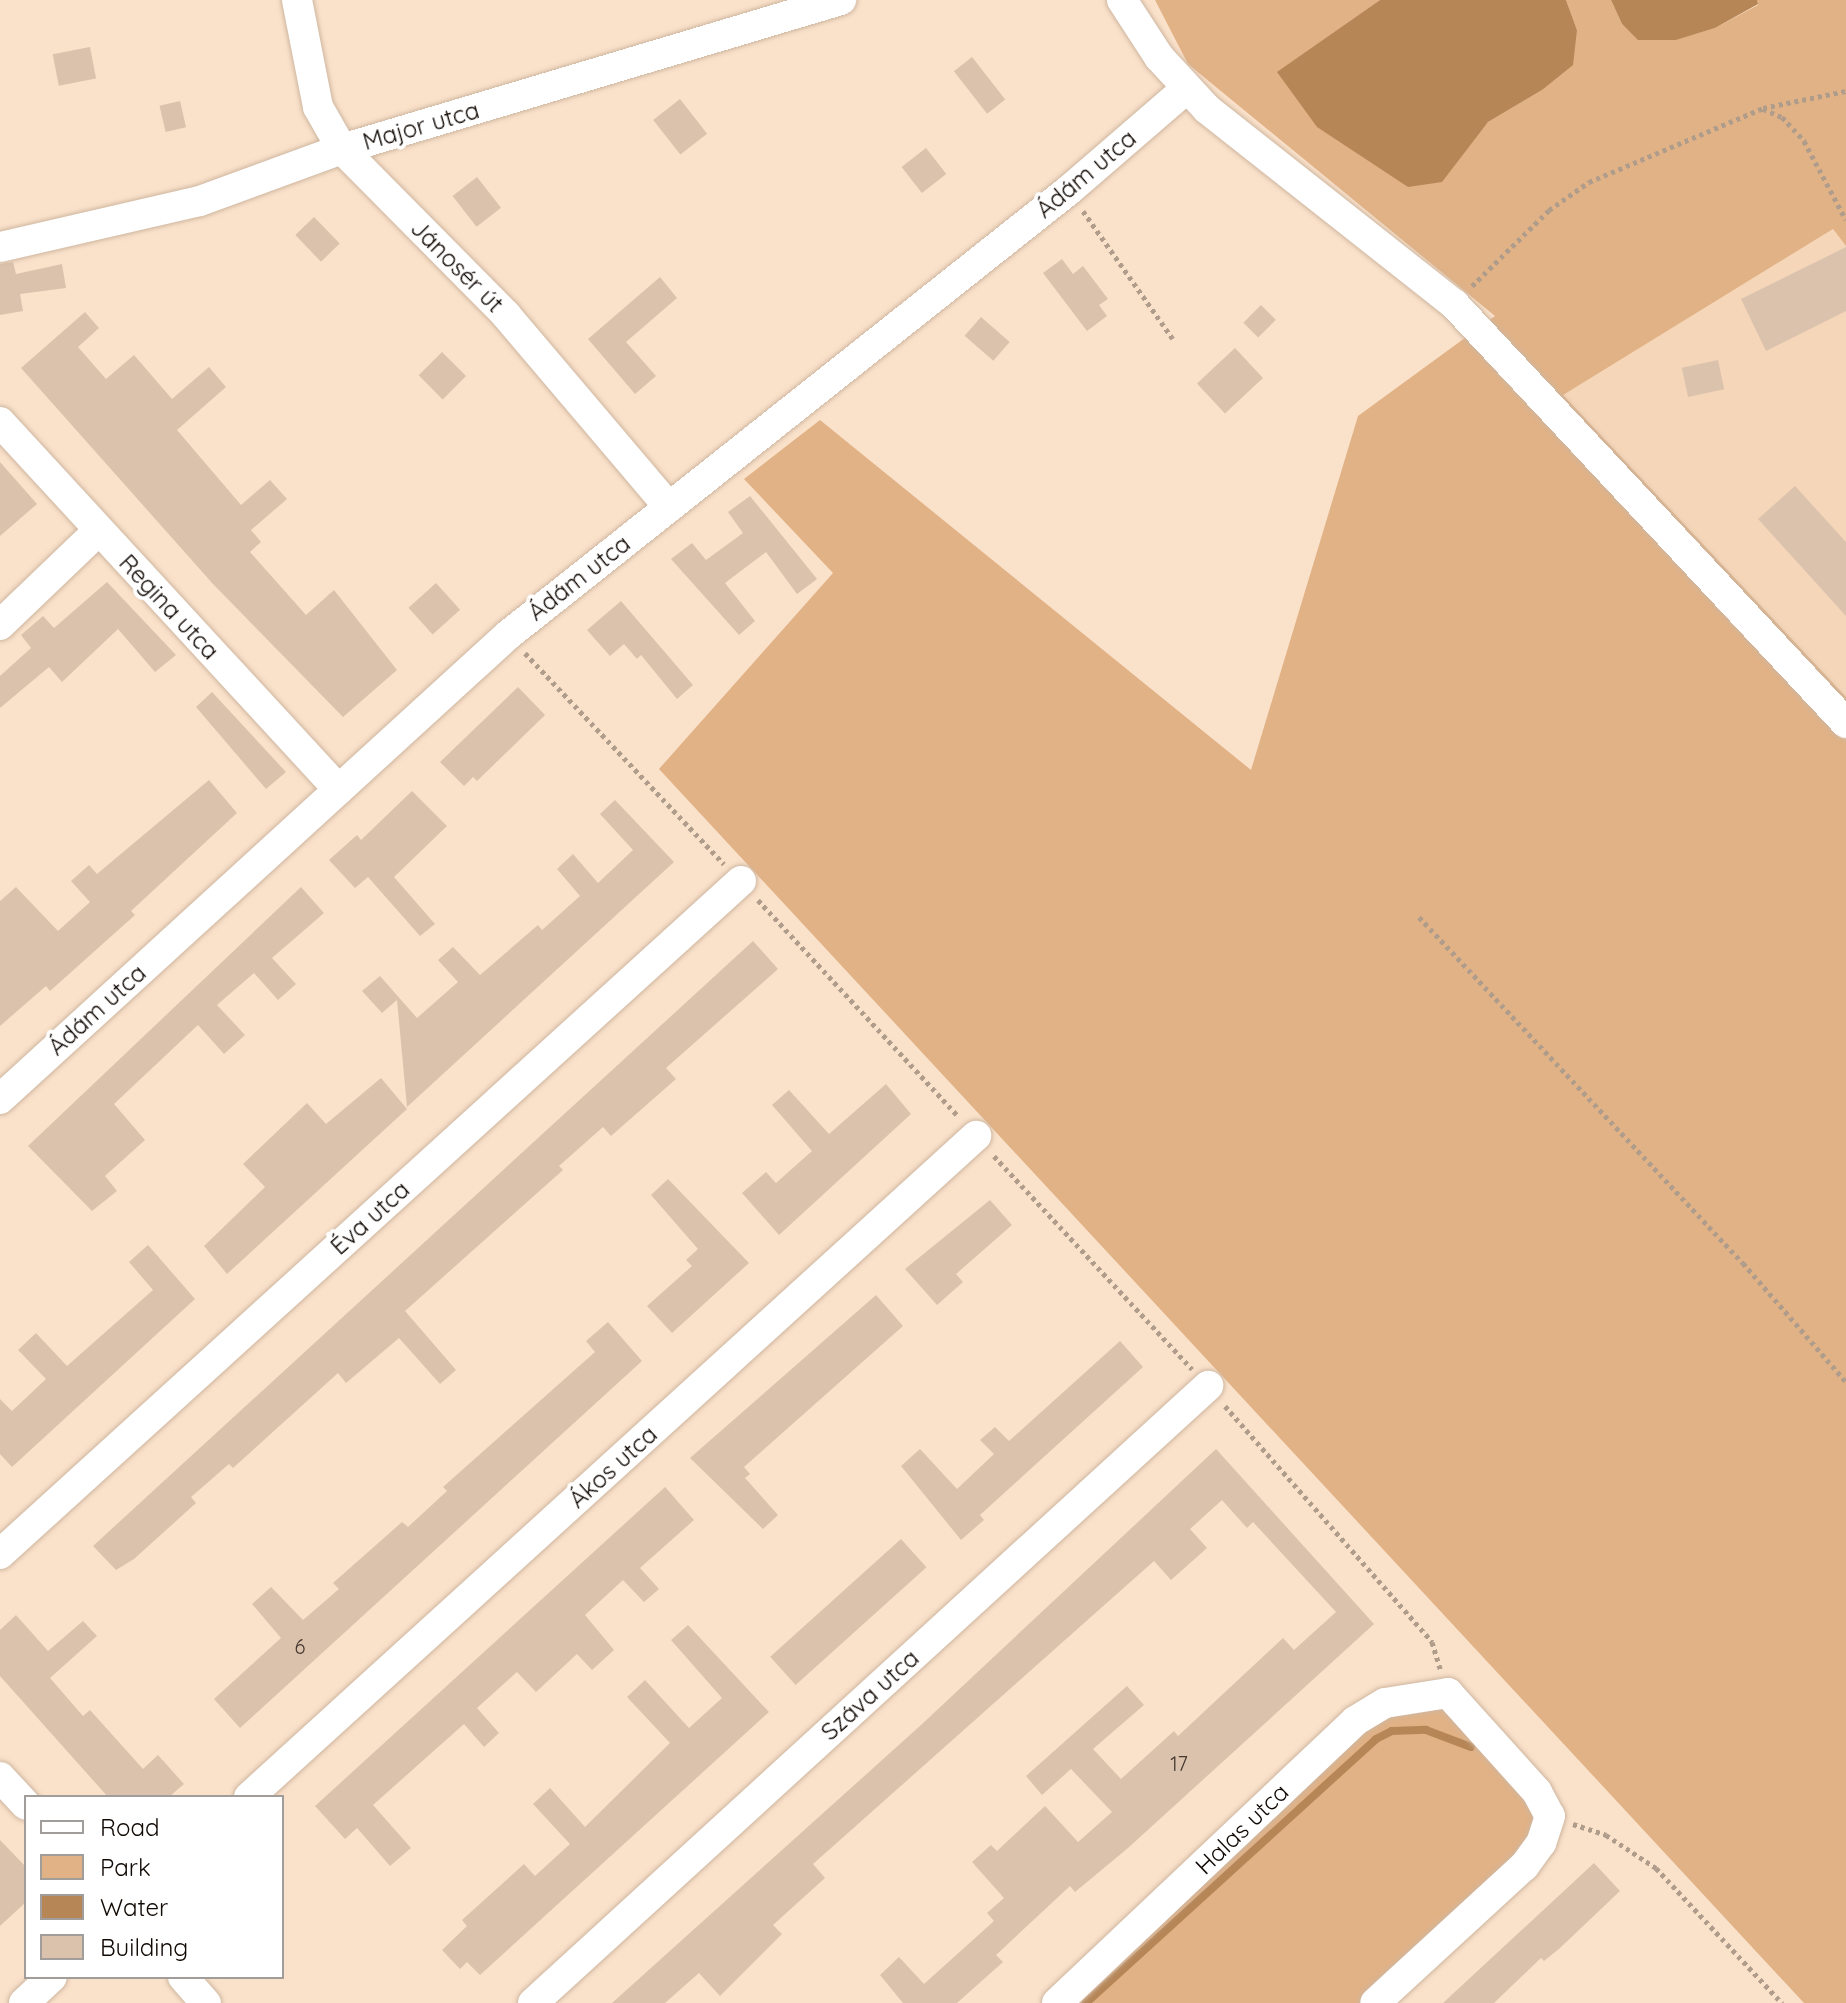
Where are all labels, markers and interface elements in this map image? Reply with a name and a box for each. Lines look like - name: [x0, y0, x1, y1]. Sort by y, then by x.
- street label: Major utca: [359, 96, 483, 156]
- street label: Ádám utca: [1030, 124, 1142, 224]
- street label: Jánosér út: [405, 214, 509, 318]
- street label: Ádám utca: [522, 529, 636, 627]
- street label: Regina utca: [113, 548, 225, 666]
- street label: Ádám utca: [42, 959, 152, 1061]
- street label: Éva utca: [325, 1175, 415, 1261]
- street label: Ákos utca: [563, 1420, 663, 1514]
- house number: 6: [295, 1634, 305, 1658]
- street label: Száva utca: [815, 1644, 925, 1746]
- house number: 17: [1170, 1751, 1188, 1775]
- street label: Halas utca: [1189, 1778, 1295, 1880]
- legend: [24, 1795, 284, 1979]
- text: Road: [100, 1812, 160, 1842]
- text: Park: [100, 1852, 151, 1882]
- text: Water: [100, 1892, 168, 1922]
- text: Building: [100, 1932, 188, 1962]

